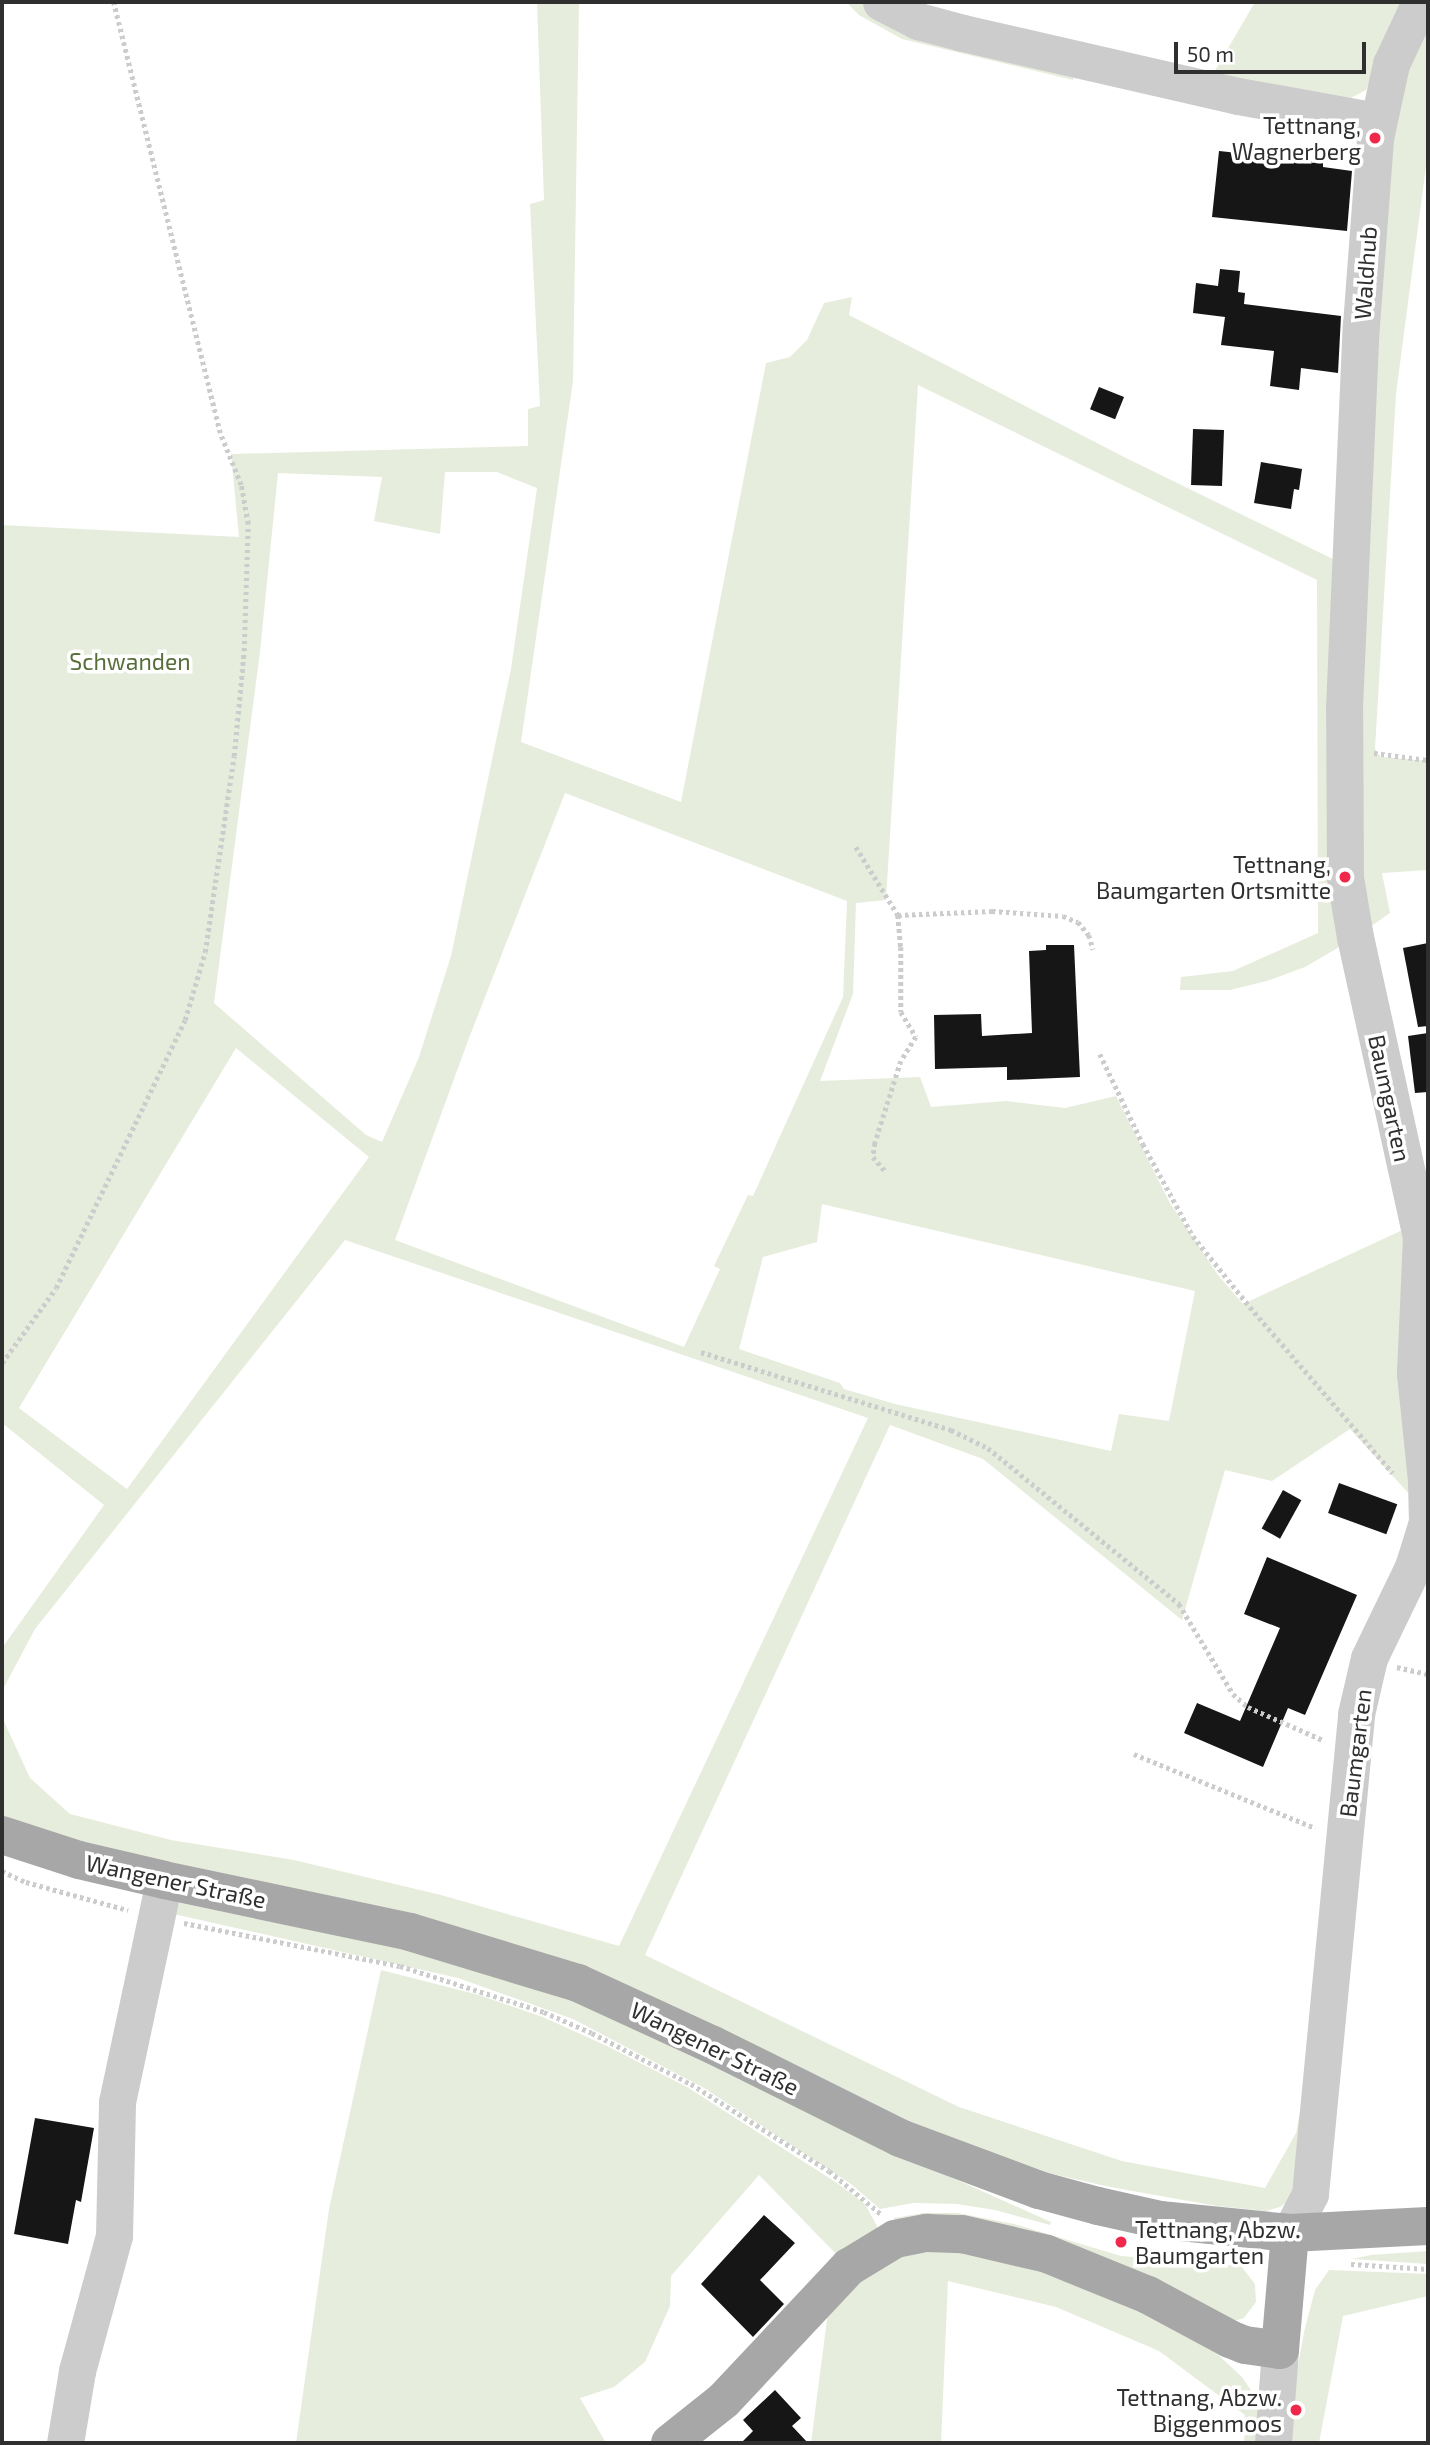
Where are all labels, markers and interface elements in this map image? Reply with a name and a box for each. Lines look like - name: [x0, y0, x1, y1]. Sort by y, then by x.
- scale bar: [1178, 28, 1370, 72]
- text: 50 m: [1187, 41, 1234, 66]
- place label: Tettnang, Wagnerberg: [1232, 111, 1361, 165]
- marker: Tettnang, Wagnerberg: [1367, 130, 1383, 146]
- street label: Waldhub: [1348, 225, 1382, 321]
- park label: Schwanden: [69, 647, 191, 675]
- place label: Tettnang, Baumgarten Ortsmitte: [1096, 850, 1331, 904]
- marker: Tettnang, Baumgarten Ortsmitte: [1337, 869, 1353, 885]
- street label: Baumgarten: [1363, 1032, 1417, 1164]
- street label: Baumgarten: [1333, 1687, 1377, 1819]
- street label: Wangener Straße: [83, 1848, 269, 1914]
- street label: Wangener Straße: [626, 1995, 804, 2101]
- place label: Tettnang, Abzw. Baumgarten: [1135, 2215, 1301, 2269]
- marker: Tettnang, Abzw. Baumgarten: [1113, 2234, 1129, 2250]
- place label: Tettnang, Abzw. Biggenmoos: [1116, 2383, 1282, 2437]
- marker: Tettnang, Abzw. Biggenmoos: [1288, 2402, 1304, 2418]

